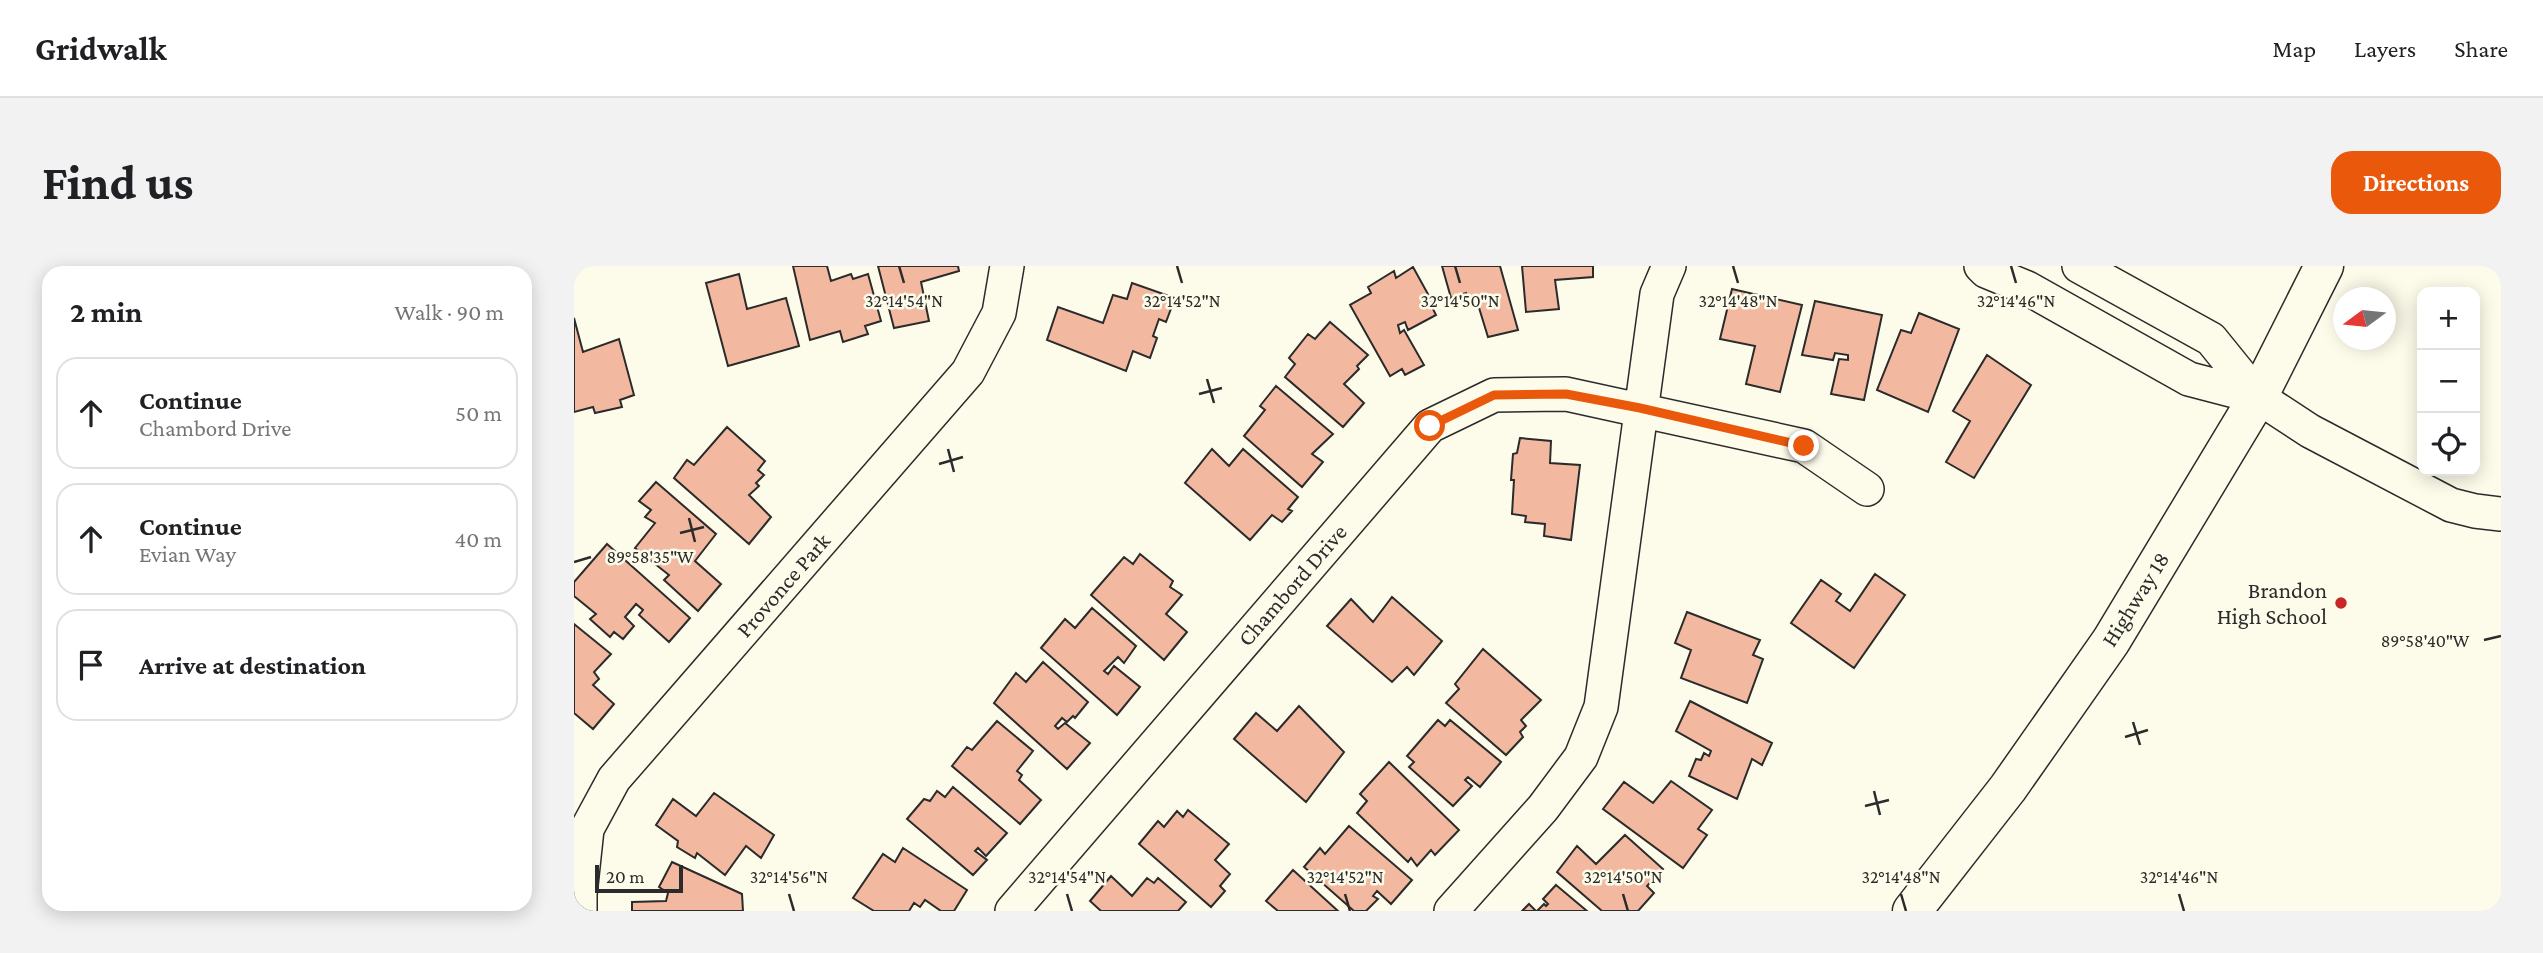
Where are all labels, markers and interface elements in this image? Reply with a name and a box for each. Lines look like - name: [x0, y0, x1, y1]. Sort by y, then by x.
- text: Gridwalk: [35, 30, 167, 67]
- text: Map: [2272, 35, 2316, 62]
- text: Layers: [2354, 35, 2416, 62]
- text: Share: [2454, 35, 2508, 62]
- button: Directions: [2331, 151, 2501, 214]
- text: Find us: [42, 155, 194, 210]
- north arrow: [2333, 287, 2396, 350]
- map controls: [2417, 287, 2480, 476]
- button: +: [2417, 287, 2480, 350]
- text: 32°14'54"N: [865, 291, 943, 311]
- text: 32°14'52"N: [1143, 291, 1221, 311]
- text: 32°14'50"N: [1420, 291, 1500, 311]
- text: 32°14'48"N: [1698, 291, 1778, 311]
- text: 32°14'46"N: [1977, 291, 2055, 311]
- text: 2 min: [70, 295, 142, 328]
- text: Walk · 90 m: [395, 299, 504, 325]
- button: −: [2417, 350, 2480, 413]
- text: Continue: [139, 386, 242, 415]
- icon: ahead: [72, 394, 110, 432]
- text: 50 m: [455, 400, 502, 426]
- route start: [1414, 410, 1445, 441]
- button: locate: [2417, 413, 2480, 476]
- text: Chambord Drive: [139, 415, 291, 441]
- route end: [1788, 430, 1819, 461]
- text: Continue: [139, 512, 242, 541]
- street label: Chambord Drive: [1232, 519, 1352, 651]
- icon: ahead: [72, 520, 110, 558]
- text: 40 m: [454, 526, 502, 552]
- street label: Provonce Park: [731, 528, 835, 642]
- text: Evian Way: [139, 541, 236, 567]
- text: 89°58'35"W: [606, 547, 694, 567]
- street label: Highway 18: [2096, 547, 2174, 651]
- place label: Brandon High School: [2217, 577, 2327, 629]
- marker: Brandon High School: [2333, 595, 2349, 611]
- text: 89°58'40"W: [2381, 631, 2470, 651]
- icon: arrive: [72, 646, 110, 684]
- text: Arrive at destination: [139, 651, 366, 680]
- scale bar: [595, 862, 682, 894]
- text: 20 m: [606, 866, 645, 887]
- text: 32°14'56"N: [750, 867, 828, 887]
- text: 32°14'54"N: [1028, 867, 1106, 887]
- text: 32°14'52"N: [1306, 867, 1384, 887]
- text: 32°14'50"N: [1583, 867, 1663, 887]
- text: 32°14'48"N: [1861, 867, 1941, 887]
- text: 32°14'46"N: [2140, 867, 2218, 887]

